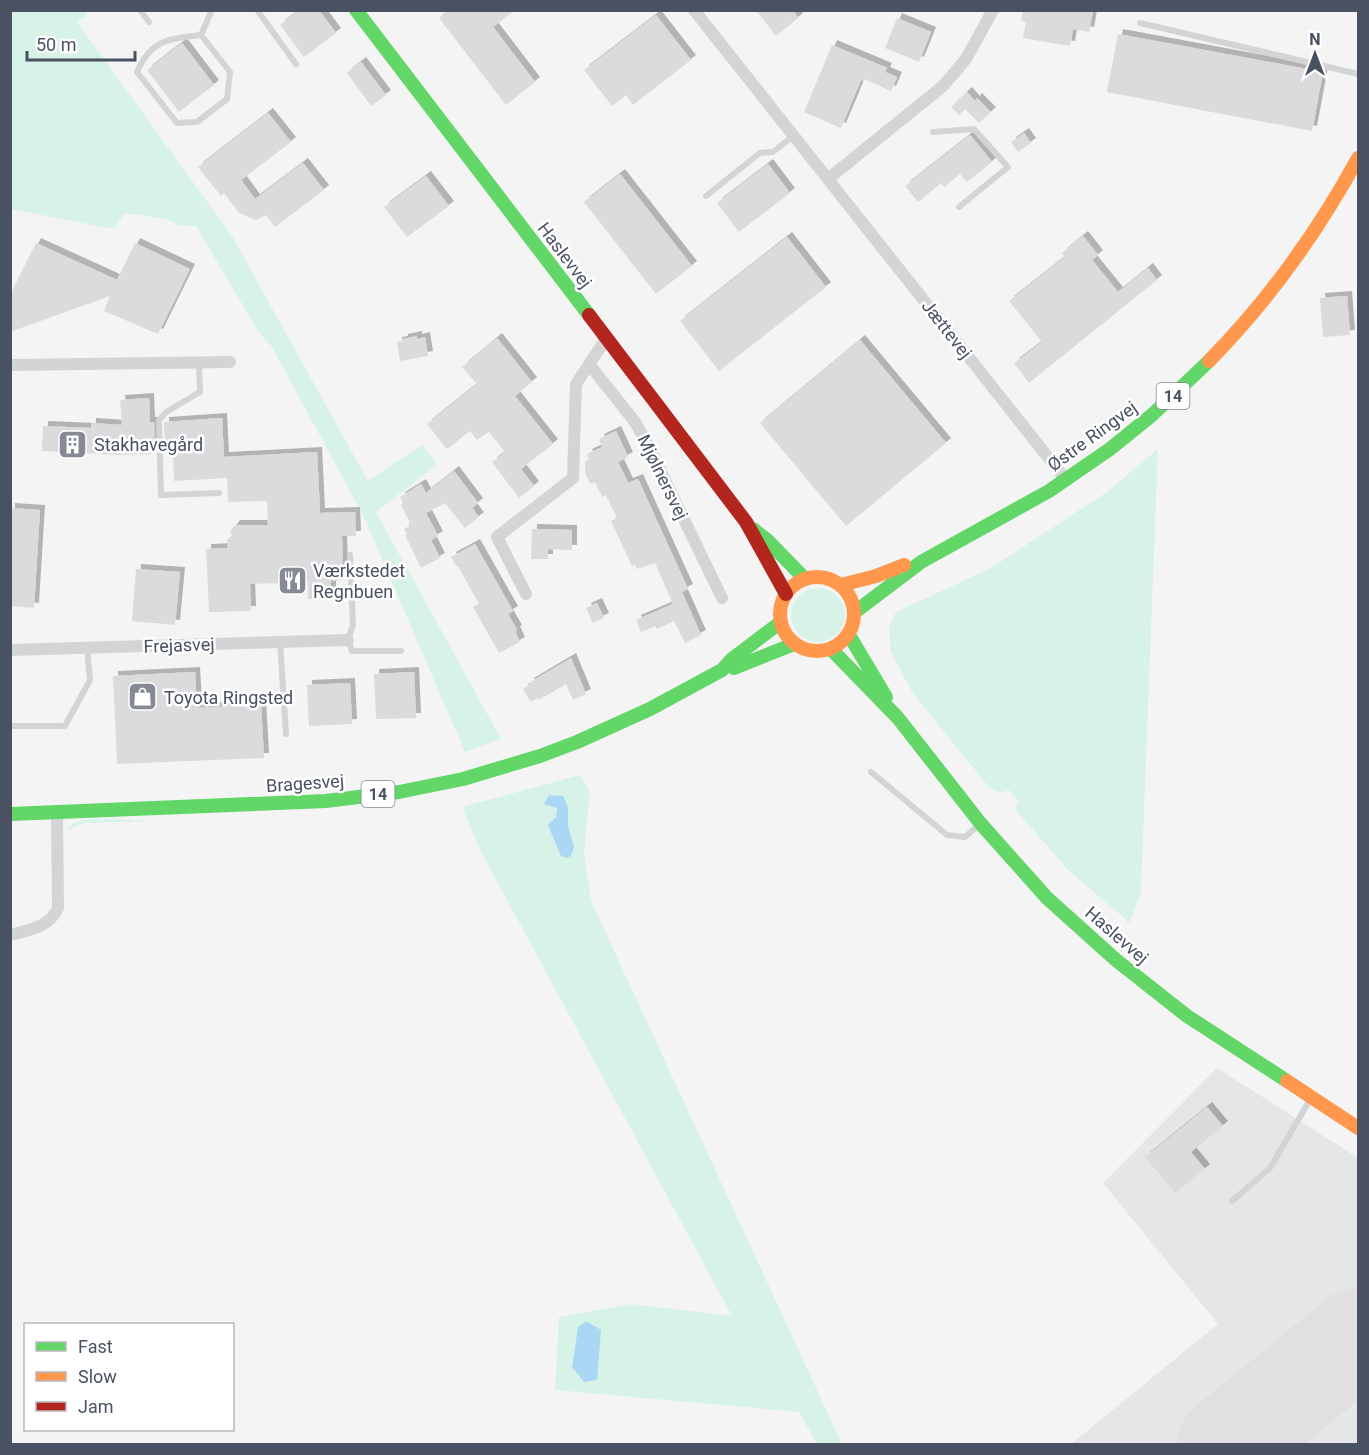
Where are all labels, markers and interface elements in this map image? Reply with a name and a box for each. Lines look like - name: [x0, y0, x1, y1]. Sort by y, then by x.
- scale bar: [27, 24, 135, 62]
- north arrow: [1285, 24, 1345, 84]
- text: N: [1309, 30, 1321, 49]
- text: 50 m: [36, 34, 76, 55]
- street label: Haslevvej: [533, 218, 597, 292]
- street label: Jættevej: [918, 295, 976, 363]
- road number: 14: [1156, 383, 1190, 409]
- street label: Østre Ringvej: [1043, 397, 1141, 475]
- building icon: Stakhavegård: [57, 428, 89, 460]
- street label: Mjølnersvej: [633, 431, 693, 523]
- place label: Stakhavegård: [94, 434, 203, 455]
- place label: Værkstedet Regnbuen: [313, 560, 405, 602]
- restaurant icon: Værkstedet Regnbuen: [276, 564, 308, 596]
- street label: Frejasvej: [143, 633, 215, 657]
- shop icon: Toyota Ringsted: [127, 681, 159, 713]
- place label: Toyota Ringsted: [164, 687, 293, 708]
- street label: Bragesvej: [265, 770, 345, 796]
- road number: 14: [362, 781, 394, 807]
- street label: Haslevvej: [1081, 902, 1153, 968]
- legend: [24, 1323, 234, 1431]
- text: Fast: [78, 1336, 113, 1357]
- text: Slow: [78, 1366, 117, 1387]
- text: Jam: [78, 1396, 114, 1417]

